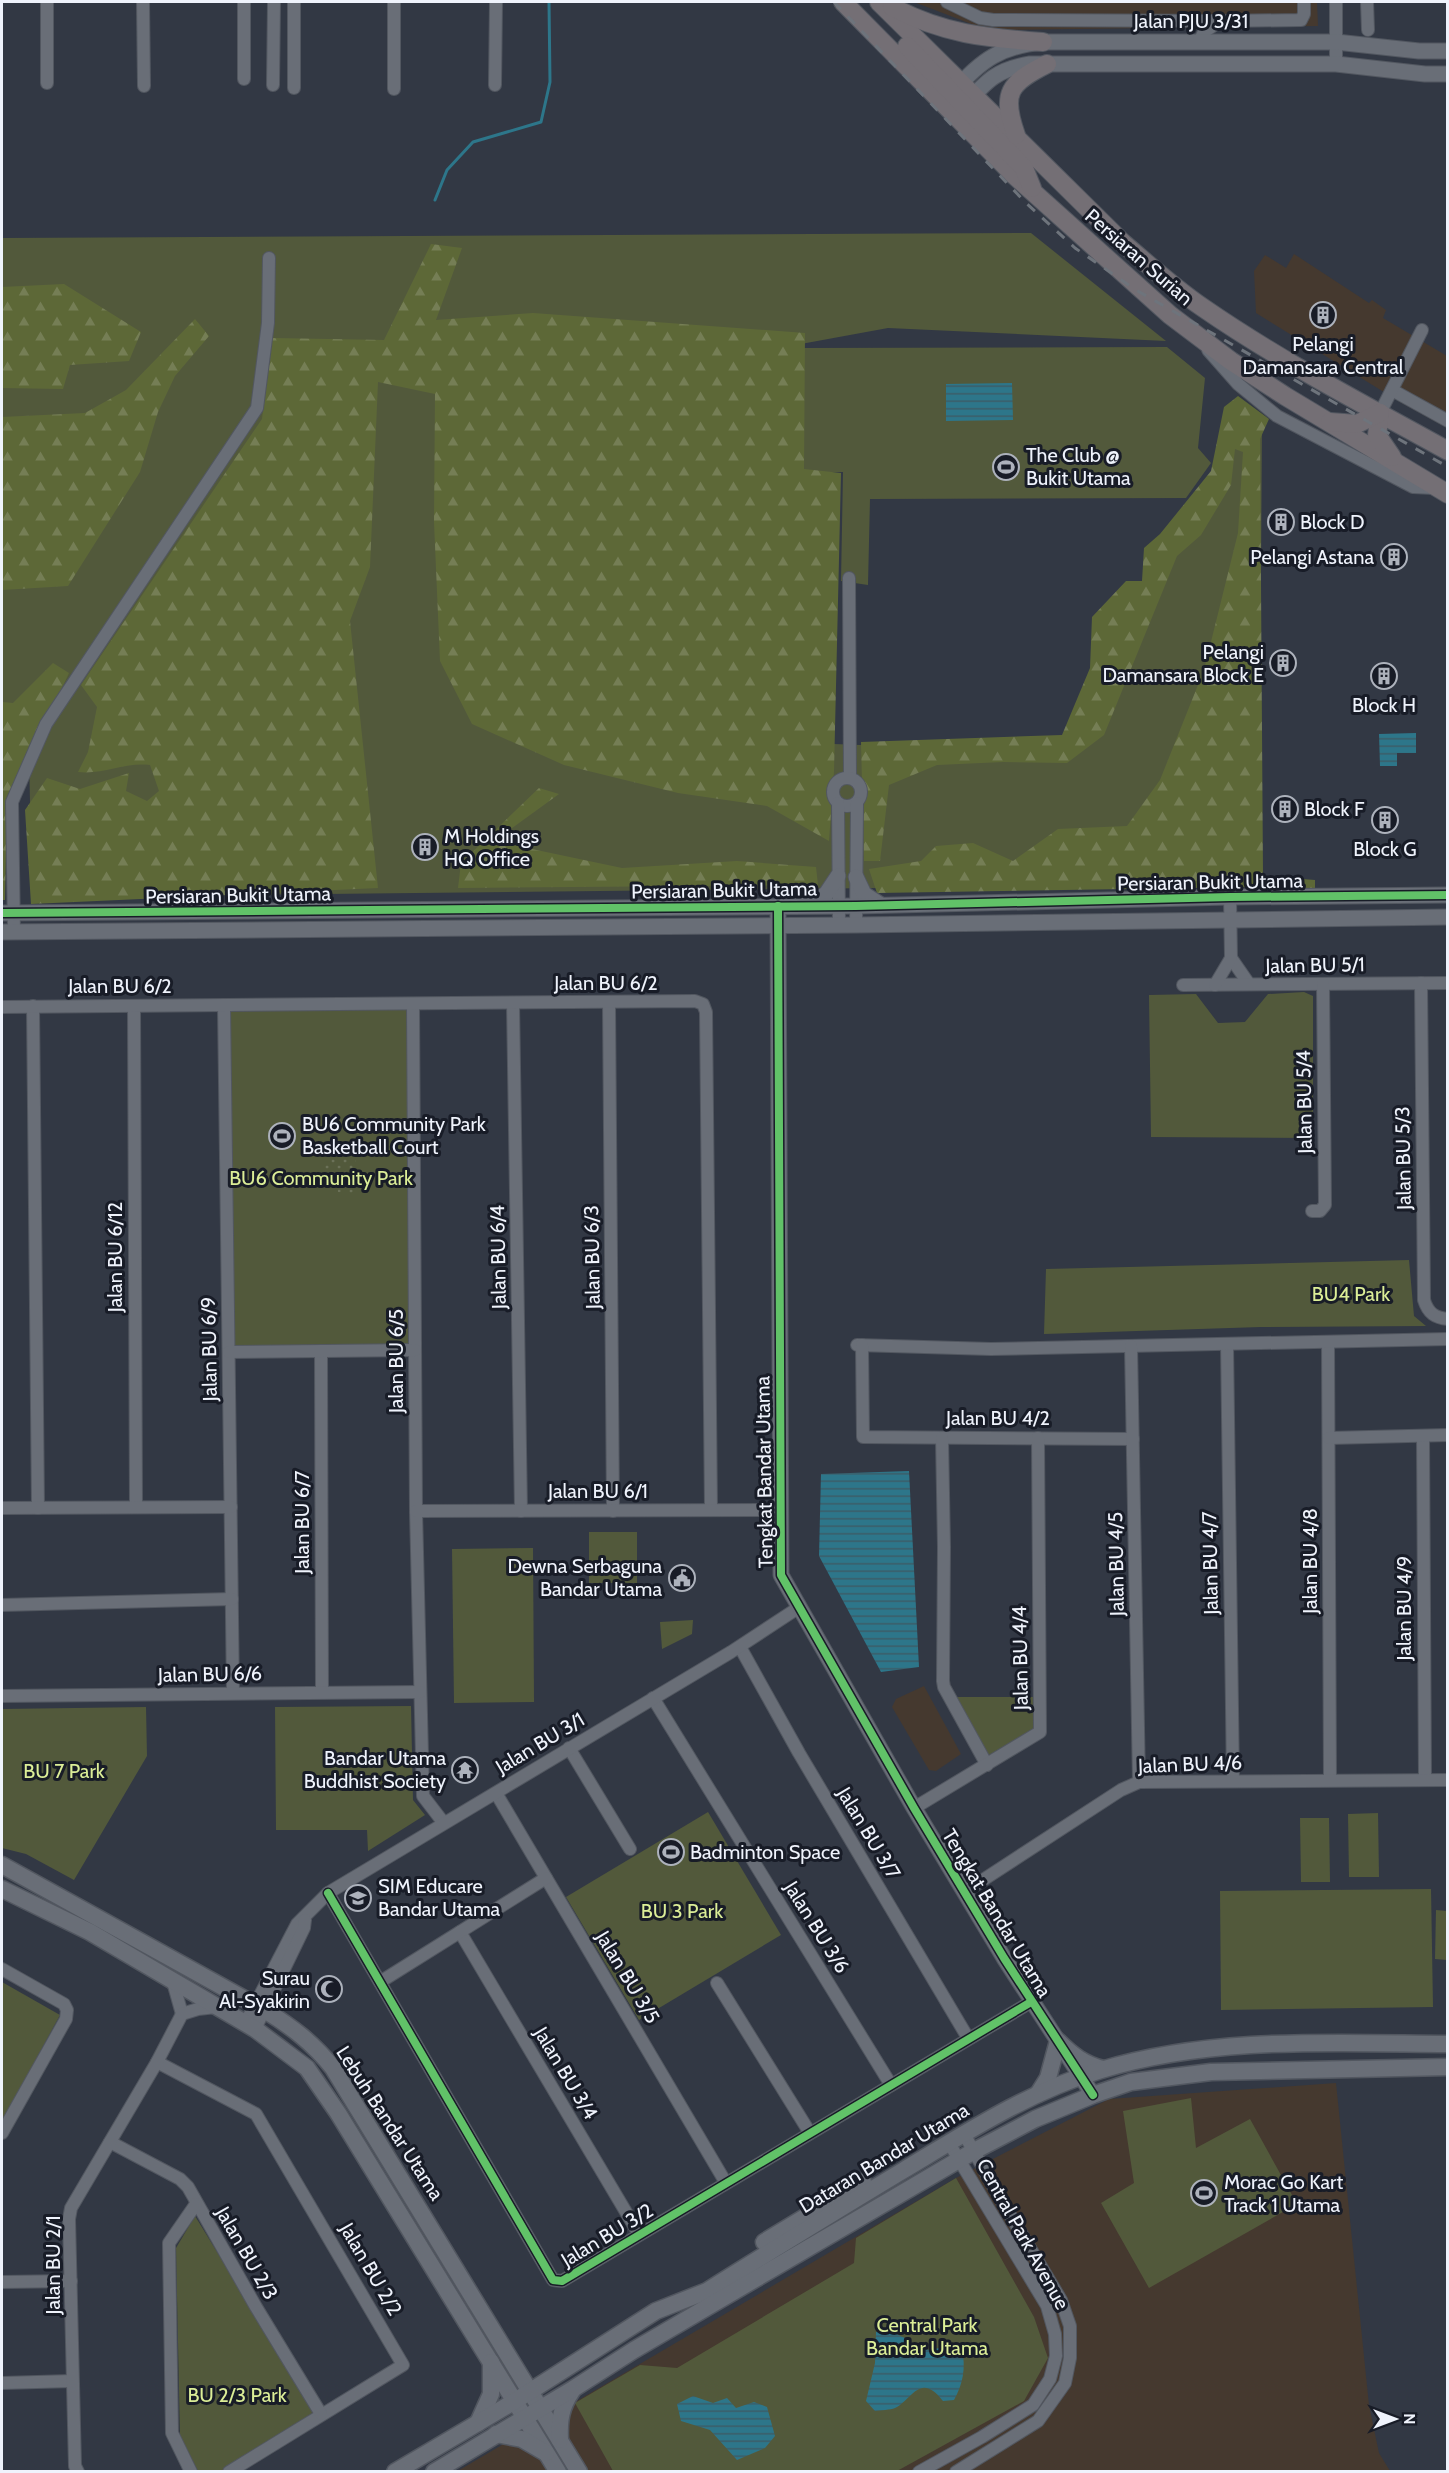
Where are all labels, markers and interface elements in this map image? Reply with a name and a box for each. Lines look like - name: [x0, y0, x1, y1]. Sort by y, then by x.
- street label: Jalan PJU 3/31: [1133, 9, 1248, 33]
- street label: Persiaran Surian: [1080, 204, 1198, 310]
- building icon: Pelangi Damansara Central: [1308, 300, 1338, 330]
- place label: Pelangi Damansara Central: [1243, 332, 1404, 379]
- place label: The Club @ Bukit Utama: [1026, 443, 1131, 490]
- sports icon: The Club @ Bukit Utama: [991, 452, 1021, 482]
- building icon: Block D: [1266, 507, 1296, 537]
- place label: Block D: [1300, 510, 1365, 534]
- building icon: Pelangi Astana: [1379, 542, 1409, 572]
- place label: Pelangi Astana: [1250, 545, 1374, 569]
- place label: Pelangi Damansara Block E: [1102, 640, 1264, 687]
- building icon: Pelangi Damansara Block E: [1268, 648, 1298, 678]
- building icon: Block H: [1369, 661, 1399, 691]
- place label: Block H: [1352, 693, 1416, 717]
- building icon: Block F: [1270, 794, 1300, 824]
- place label: Block F: [1304, 797, 1365, 821]
- building icon: Block G: [1370, 805, 1400, 835]
- place label: M Holdings HQ Office: [444, 824, 539, 871]
- building icon: M Holdings HQ Office: [410, 832, 440, 862]
- place label: Block G: [1353, 837, 1417, 861]
- street label: Persiaran Bukit Utama: [1117, 868, 1304, 896]
- street label: Persiaran Bukit Utama: [631, 876, 818, 904]
- street label: Persiaran Bukit Utama: [145, 881, 332, 909]
- street label: Jalan BU 5/1: [1264, 952, 1365, 978]
- street label: Jalan BU 6/2: [553, 971, 658, 995]
- street label: Jalan BU 6/2: [67, 974, 172, 998]
- street label: Jalan BU 5/4: [1291, 1050, 1317, 1155]
- street label: Jalan BU 5/3: [1390, 1106, 1416, 1211]
- place label: BU6 Community Park Basketball Court: [302, 1112, 486, 1159]
- sports icon: BU6 Community Park Basketball Court: [267, 1121, 297, 1151]
- park label: BU6 Community Park: [229, 1166, 413, 1190]
- street label: Jalan BU 6/12: [103, 1202, 127, 1313]
- street label: Jalan BU 6/4: [485, 1204, 511, 1310]
- street label: Jalan BU 6/3: [579, 1205, 605, 1310]
- park label: BU4 Park: [1312, 1282, 1390, 1306]
- street label: Jalan BU 6/9: [196, 1296, 222, 1403]
- street label: Jalan BU 6/5: [384, 1309, 408, 1414]
- street label: Tengkat Bandar Utama: [750, 1375, 778, 1568]
- street label: Jalan BU 4/2: [945, 1406, 1050, 1430]
- street label: Jalan BU 6/7: [290, 1470, 314, 1575]
- street label: Jalan BU 6/1: [547, 1479, 648, 1503]
- street label: Jalan BU 4/8: [1298, 1508, 1322, 1615]
- street label: Jalan BU 4/7: [1197, 1511, 1223, 1616]
- street label: Jalan BU 4/5: [1103, 1512, 1129, 1617]
- place label: Dewna Serbaguna Bandar Utama: [507, 1554, 662, 1601]
- street label: Jalan BU 4/9: [1392, 1556, 1416, 1661]
- public building icon: Dewna Serbaguna Bandar Utama: [667, 1563, 697, 1593]
- street label: Jalan BU 4/4: [1007, 1605, 1033, 1711]
- street label: Jalan BU 6/6: [157, 1661, 262, 1687]
- street label: Jalan BU 3/1: [490, 1707, 589, 1779]
- place label: Bandar Utama Buddhist Society: [304, 1746, 446, 1793]
- street label: Jalan BU 4/6: [1136, 1750, 1243, 1778]
- temple icon: Bandar Utama Buddhist Society: [450, 1755, 480, 1785]
- park label: BU 7 Park: [23, 1759, 105, 1783]
- street label: Jalan BU 3/7: [832, 1782, 906, 1883]
- street label: Tengkat Bandar Utama: [937, 1825, 1057, 2002]
- sports icon: Badminton Space: [656, 1837, 686, 1867]
- place label: Badminton Space: [690, 1840, 840, 1864]
- place label: SIM Educare Bandar Utama: [378, 1874, 500, 1921]
- street label: Jalan BU 3/6: [779, 1876, 855, 1977]
- school or university icon: SIM Educare Bandar Utama: [343, 1883, 373, 1913]
- park label: BU 3 Park: [641, 1899, 723, 1923]
- street label: Jalan BU 3/5: [591, 1926, 665, 2028]
- place label: Surau Al-Syakirin: [219, 1966, 310, 2013]
- mosque icon: Surau Al-Syakirin: [314, 1974, 344, 2004]
- street label: Jalan BU 3/4: [529, 2022, 603, 2124]
- street label: Lebuh Bandar Utama: [331, 2041, 449, 2205]
- street label: Dataran Bandar Utama: [795, 2098, 974, 2218]
- street label: Central Park Avenue: [972, 2154, 1074, 2314]
- place label: Morac Go Kart Track 1 Utama: [1224, 2170, 1343, 2217]
- sports icon: Morac Go Kart Track 1 Utama: [1189, 2178, 1219, 2208]
- street label: Jalan BU 3/2: [556, 2198, 657, 2272]
- street label: Jalan BU 2/3: [210, 2201, 283, 2304]
- street label: Jalan BU 2/1: [41, 2216, 65, 2315]
- street label: Jalan BU 2/2: [334, 2218, 407, 2320]
- park label: Central Park Bandar Utama: [866, 2313, 988, 2360]
- park label: BU 2/3 Park: [187, 2383, 287, 2407]
- north arrow: [1365, 2389, 1425, 2449]
- text: N: [1400, 2413, 1419, 2425]

